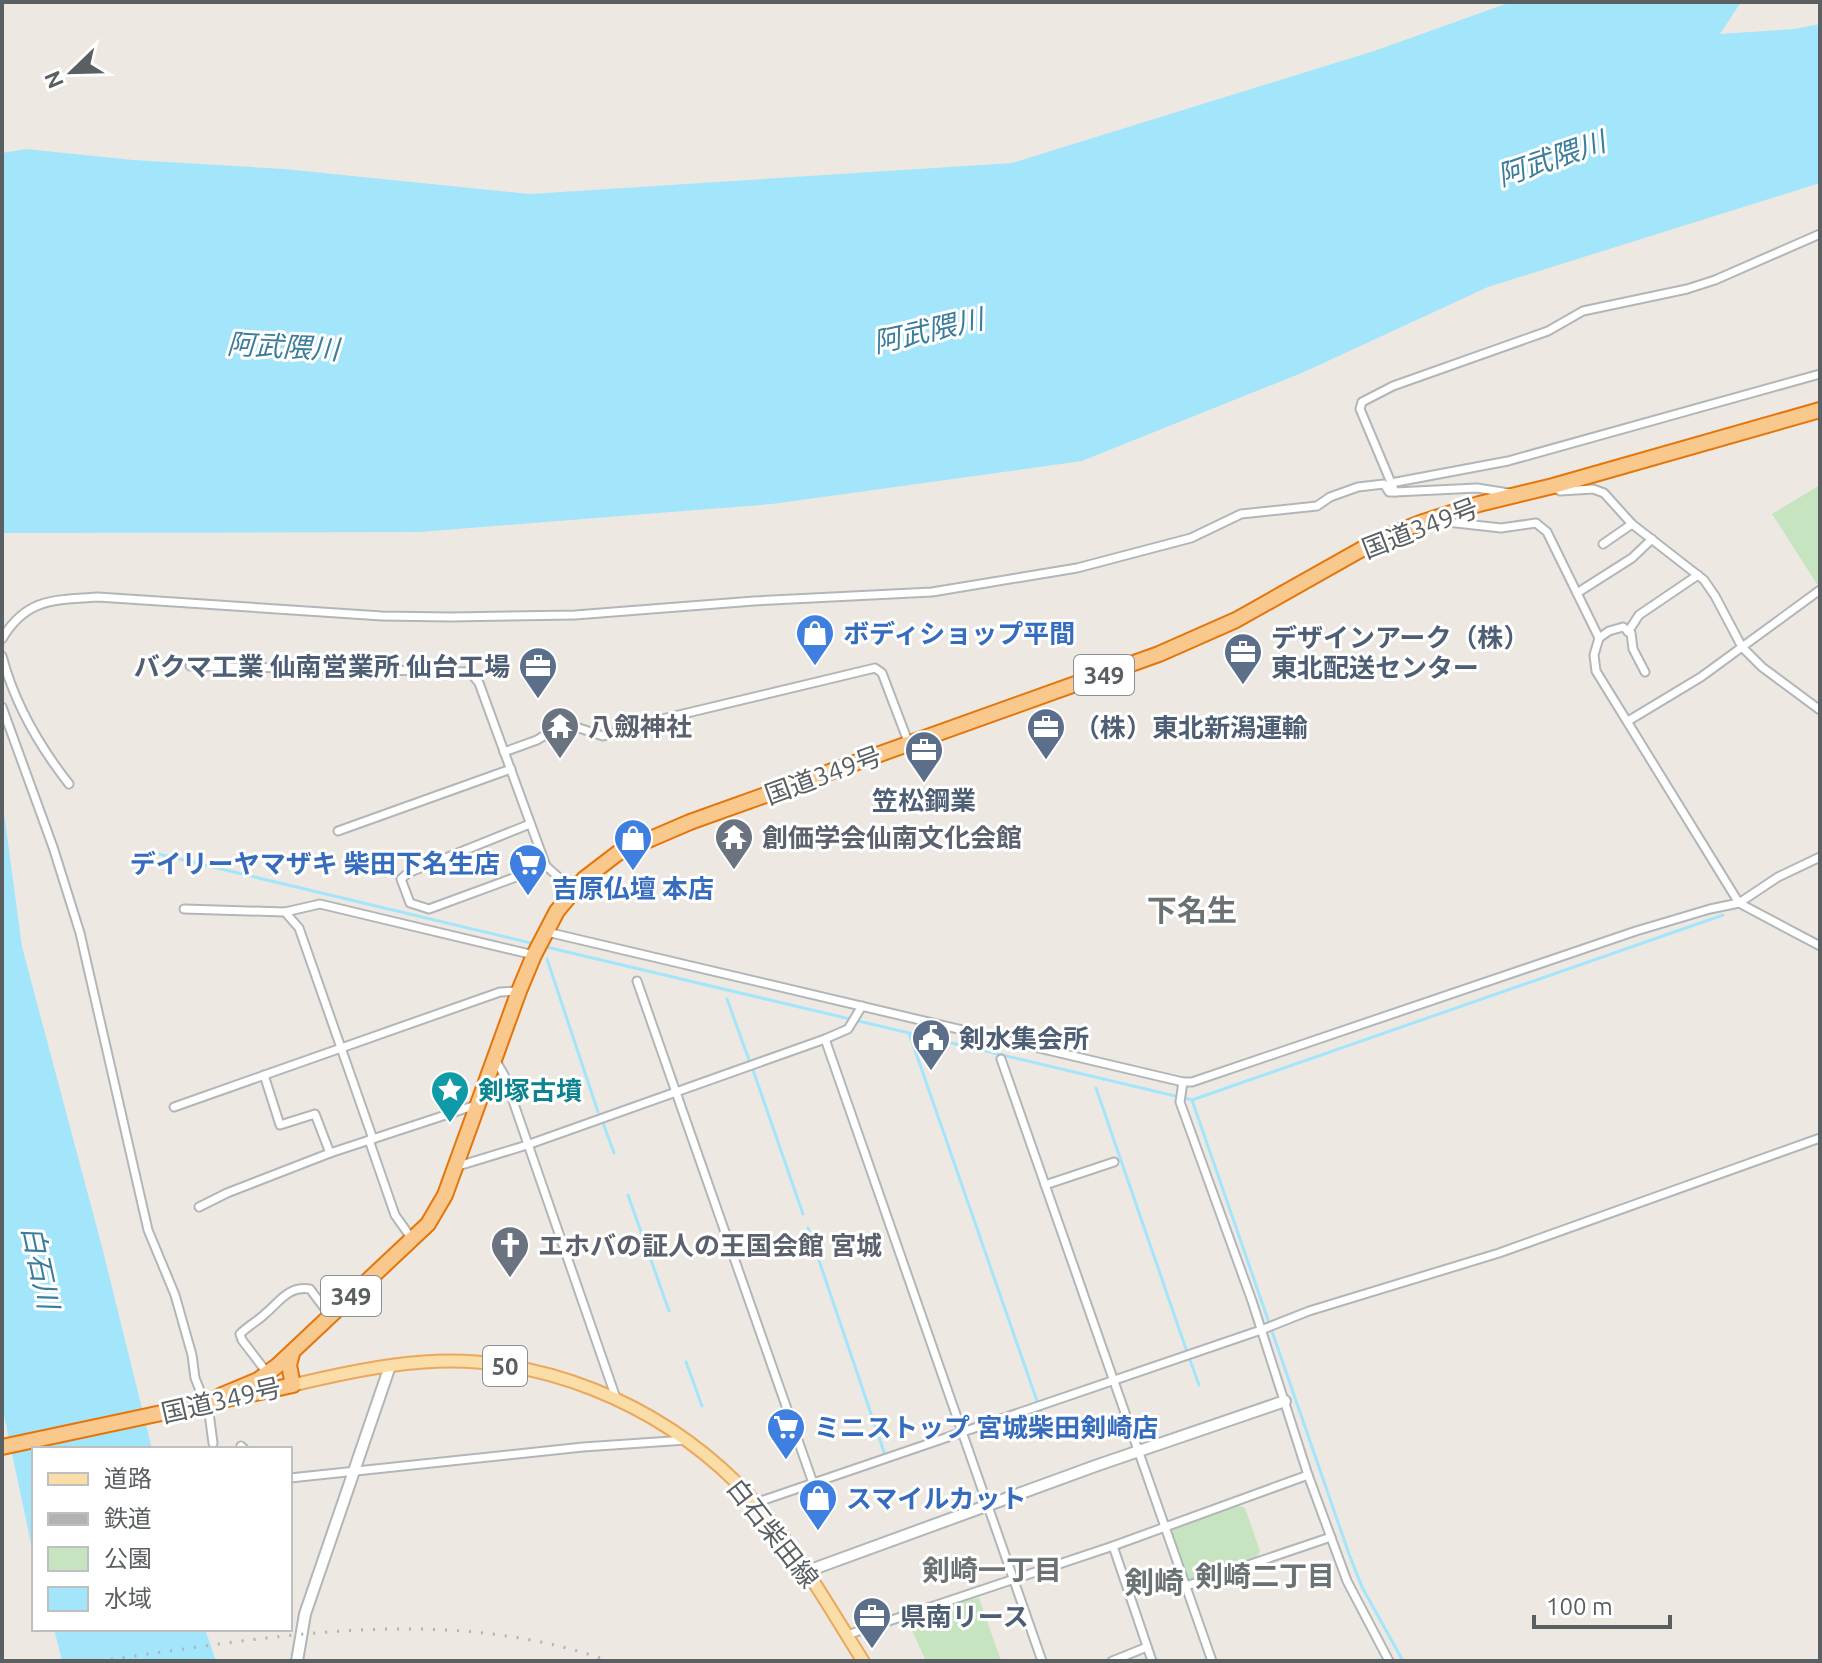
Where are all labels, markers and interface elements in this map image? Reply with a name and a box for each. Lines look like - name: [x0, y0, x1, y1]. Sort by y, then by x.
- north arrow: [32, 32, 112, 112]
- text: N: [38, 68, 68, 92]
- water label: 阿武隈川: [1493, 124, 1612, 191]
- water label: 阿武隈川: [870, 302, 989, 358]
- water label: 阿武隈川: [226, 328, 343, 365]
- street label: 国道349号: [1358, 493, 1482, 563]
- shop icon: ボディショップ平間: [794, 612, 836, 667]
- place label: ボディショップ平間: [843, 619, 1075, 648]
- place label: デザインアーク（株） 東北配送センター: [1271, 623, 1529, 682]
- office icon: デザインアーク（株） 東北配送センター: [1222, 631, 1264, 686]
- office icon: バクマ工業 仙南営業所 仙台工場: [517, 645, 559, 700]
- place label: バクマ工業 仙南営業所 仙台工場: [134, 652, 510, 681]
- road number: 349: [1074, 655, 1134, 695]
- temple icon: 八劔神社: [539, 705, 581, 760]
- office icon: （株）東北新潟運輸: [1025, 706, 1067, 761]
- place label: 八劔神社: [588, 712, 692, 741]
- place label: （株）東北新潟運輸: [1074, 713, 1308, 742]
- office icon: 笠松鋼業: [903, 729, 945, 784]
- street label: 国道349号: [761, 741, 885, 809]
- place label: 笠松鋼業: [872, 786, 976, 815]
- temple icon: 創価学会仙南文化会館: [713, 816, 755, 871]
- shop icon: 吉原仏壇 本店: [612, 817, 654, 872]
- place label: 創価学会仙南文化会館: [762, 823, 1022, 852]
- supermarket icon: デイリーヤマザキ 柴田下名生店: [507, 842, 549, 897]
- place label: デイリーヤマザキ 柴田下名生店: [130, 849, 500, 878]
- place label: 吉原仏壇 本店: [552, 874, 714, 903]
- district label: 下名生: [1147, 893, 1237, 927]
- public building icon: 剣水集会所: [910, 1017, 952, 1072]
- place label: 剣水集会所: [959, 1024, 1089, 1053]
- place icon: 剣塚古墳: [429, 1069, 471, 1124]
- place label: 剣塚古墳: [478, 1076, 582, 1105]
- water label: 白石川: [17, 1223, 66, 1314]
- church icon: エホバの証人の王国会館 宮城: [489, 1224, 531, 1279]
- place label: エホバの証人の王国会館 宮城: [538, 1231, 882, 1260]
- road number: 349: [321, 1276, 381, 1316]
- road number: 50: [483, 1346, 527, 1386]
- street label: 国道349号: [158, 1372, 284, 1428]
- supermarket icon: ミニストップ 宮城柴田剣崎店: [765, 1406, 807, 1461]
- place label: ミニストップ 宮城柴田剣崎店: [814, 1413, 1158, 1442]
- legend: [32, 1447, 292, 1631]
- text: 道路: [104, 1465, 152, 1492]
- street label: 白石柴田線: [722, 1473, 824, 1593]
- shop icon: スマイルカット: [797, 1477, 839, 1532]
- place label: スマイルカット: [846, 1484, 1026, 1513]
- text: 鉄道: [104, 1505, 152, 1532]
- text: 公園: [104, 1545, 152, 1572]
- district label: 剣崎一丁目: [922, 1554, 1062, 1585]
- district label: 剣崎二丁目: [1195, 1560, 1335, 1591]
- district label: 剣崎: [1124, 1565, 1184, 1599]
- scale bar: [1534, 1579, 1670, 1629]
- text: 水域: [104, 1585, 152, 1612]
- text: 100 m: [1546, 1593, 1613, 1620]
- office icon: 県南リース: [851, 1595, 893, 1650]
- place label: 県南リース: [900, 1602, 1029, 1631]

